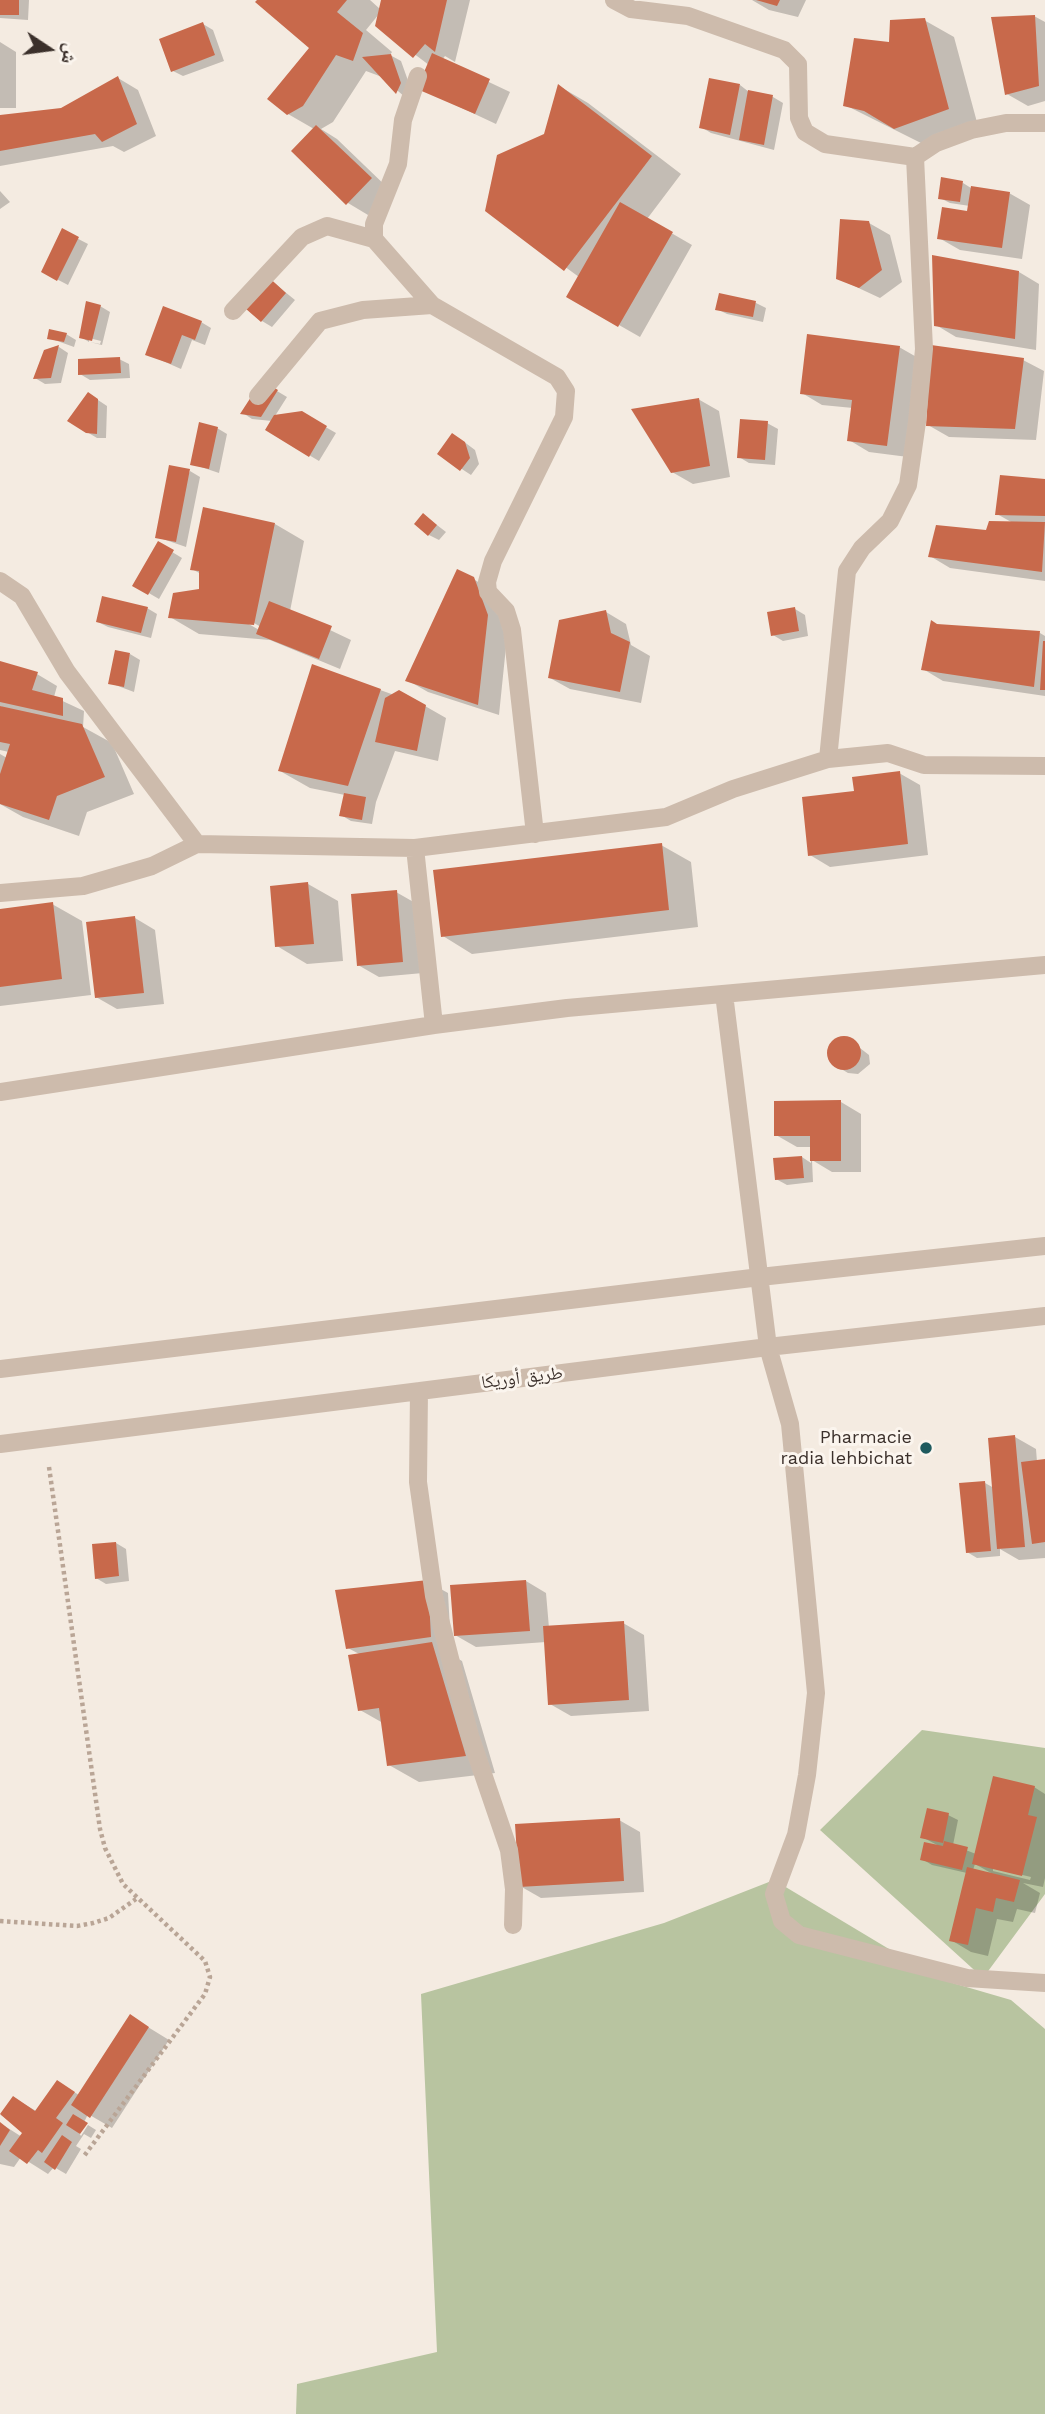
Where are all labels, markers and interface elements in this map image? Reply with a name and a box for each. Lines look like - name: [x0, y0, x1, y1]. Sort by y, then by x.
- north arrow: [14, 14, 84, 84]
- text: ش: [56, 41, 83, 66]
- street label: طريق أوريكا: [480, 1362, 564, 1394]
- place label: Pharmacie radia lehbichat: [781, 1427, 912, 1470]
- marker: Pharmacie radia lehbichat: [918, 1440, 934, 1456]

